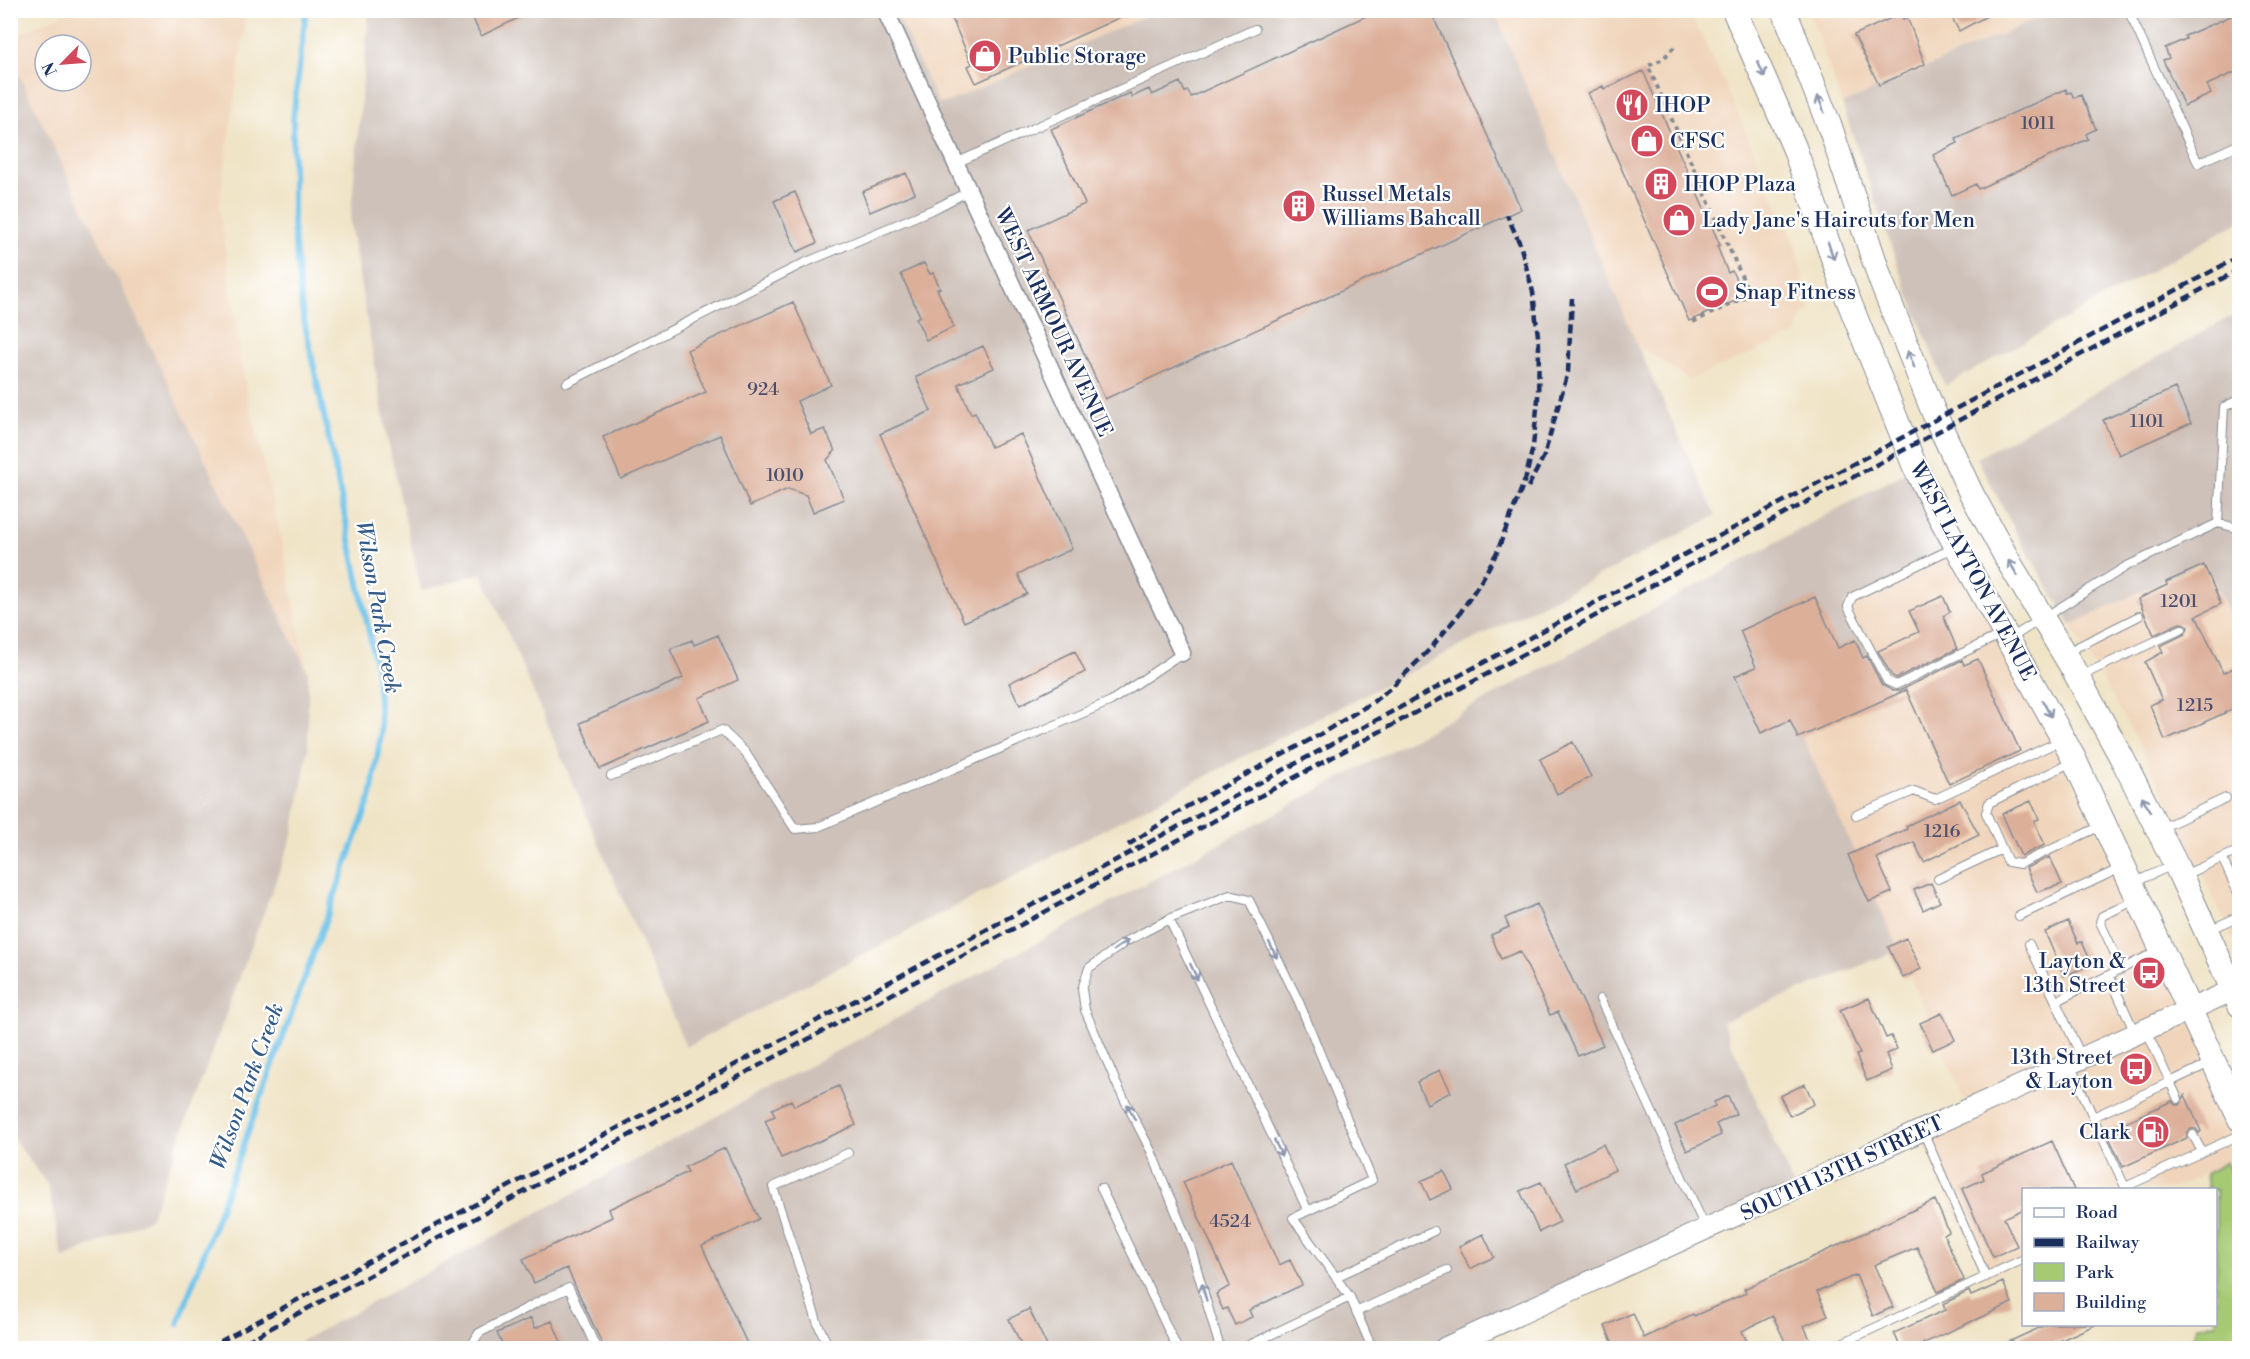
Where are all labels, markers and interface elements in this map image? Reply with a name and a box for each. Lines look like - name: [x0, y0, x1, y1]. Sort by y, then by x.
- north arrow: [33, 33, 93, 93]
- shop icon: Public Storage: [967, 38, 1003, 74]
- place label: Public Storage: [1008, 44, 1146, 70]
- text: N: [38, 59, 62, 79]
- one-way arrow: [1756, 60, 1767, 78]
- restaurant icon: IHOP: [1614, 87, 1650, 123]
- place label: IHOP: [1655, 93, 1711, 119]
- one-way arrow: [1815, 95, 1826, 113]
- house number: 1011: [2021, 112, 2056, 135]
- shop icon: CFSC: [1629, 123, 1665, 159]
- place label: CFSC: [1670, 129, 1725, 155]
- building icon: IHOP Plaza: [1643, 166, 1679, 202]
- place label: IHOP Plaza: [1684, 172, 1796, 198]
- place label: Russel Metals Williams Bahcall: [1321, 182, 1481, 232]
- building icon: Russel Metals Williams Bahcall: [1281, 188, 1317, 224]
- shop icon: Lady Jane's Haircuts for Men: [1661, 202, 1697, 238]
- street label: WEST ARMOUR AVENUE: [988, 203, 1118, 441]
- place label: Lady Jane's Haircuts for Men: [1702, 208, 1975, 234]
- one-way arrow: [1827, 241, 1838, 260]
- sports icon: Snap Fitness: [1694, 274, 1730, 310]
- place label: Snap Fitness: [1735, 280, 1856, 306]
- one-way arrow: [1904, 350, 1915, 369]
- house number: 924: [747, 378, 779, 401]
- house number: 1101: [2130, 410, 2165, 433]
- street label: WEST LAYTON AVENUE: [1903, 456, 2041, 686]
- house number: 1010: [766, 464, 804, 487]
- water label: Wilson Park Creek: [349, 519, 406, 696]
- one-way arrow: [2006, 560, 2018, 577]
- house number: 1201: [2160, 590, 2198, 613]
- house number: 1215: [2177, 694, 2213, 717]
- one-way arrow: [2041, 700, 2053, 717]
- one-way arrow: [2140, 796, 2151, 814]
- house number: 1216: [1924, 820, 1960, 843]
- one-way arrow: [1113, 939, 1129, 951]
- one-way arrow: [1268, 941, 1280, 959]
- place label: Layton & 13th Street: [2024, 949, 2127, 999]
- bus stop icon: Layton & 13th Street: [2131, 955, 2167, 991]
- one-way arrow: [1188, 963, 1200, 981]
- water label: Wilson Park Creek: [205, 1000, 290, 1173]
- place label: 13th Street & Layton: [2011, 1045, 2114, 1095]
- bus stop icon: 13th Street & Layton: [2118, 1051, 2154, 1087]
- one-way arrow: [1124, 1103, 1136, 1121]
- street label: SOUTH 13TH STREET: [1737, 1110, 1948, 1227]
- fuel station icon: Clark: [2135, 1114, 2171, 1150]
- place label: Clark: [2079, 1120, 2131, 1146]
- one-way arrow: [1272, 1139, 1284, 1157]
- legend: [2022, 1188, 2217, 1326]
- text: Road: [2076, 1201, 2119, 1224]
- house number: 4524: [1209, 1210, 1251, 1233]
- text: Railway: [2076, 1231, 2140, 1254]
- text: Park: [2076, 1261, 2115, 1284]
- one-way arrow: [1198, 1283, 1209, 1302]
- text: Building: [2075, 1291, 2147, 1314]

